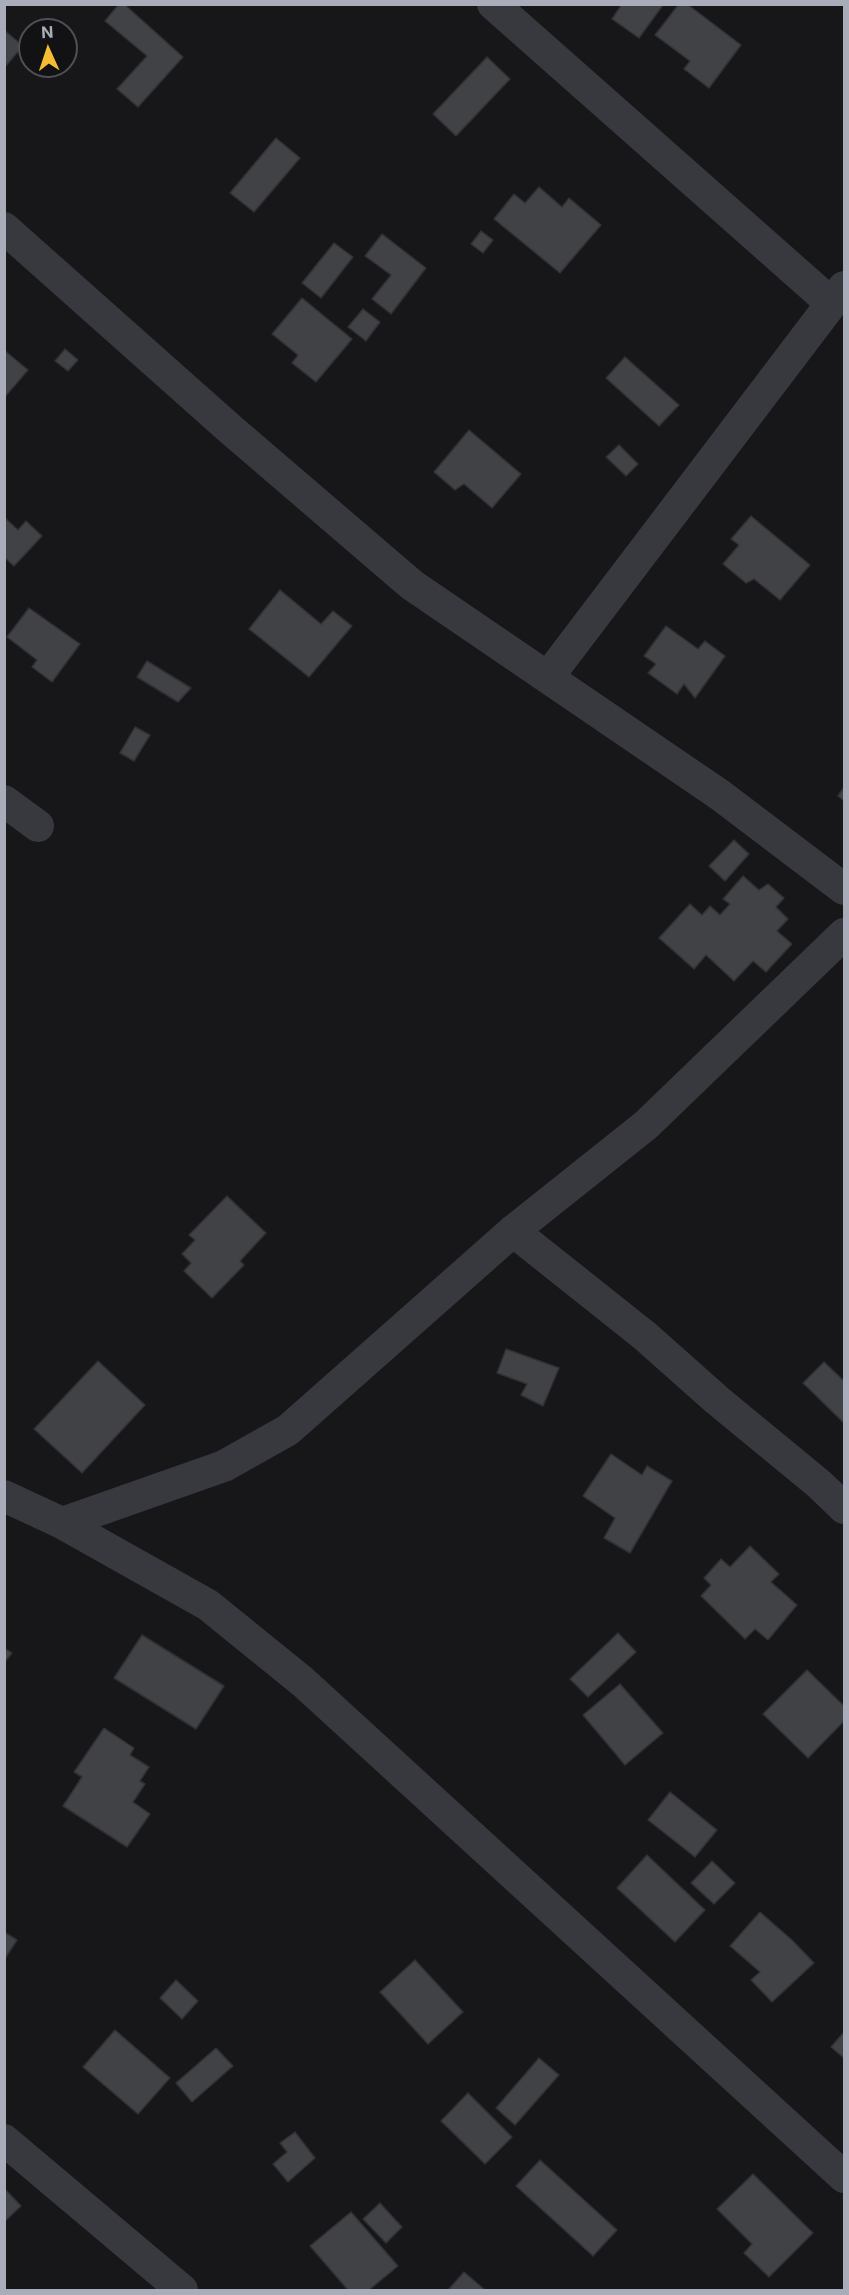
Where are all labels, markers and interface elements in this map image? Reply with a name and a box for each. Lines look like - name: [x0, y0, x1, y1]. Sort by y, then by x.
- north arrow: [18, 18, 78, 78]
- text: N: [41, 22, 54, 42]

